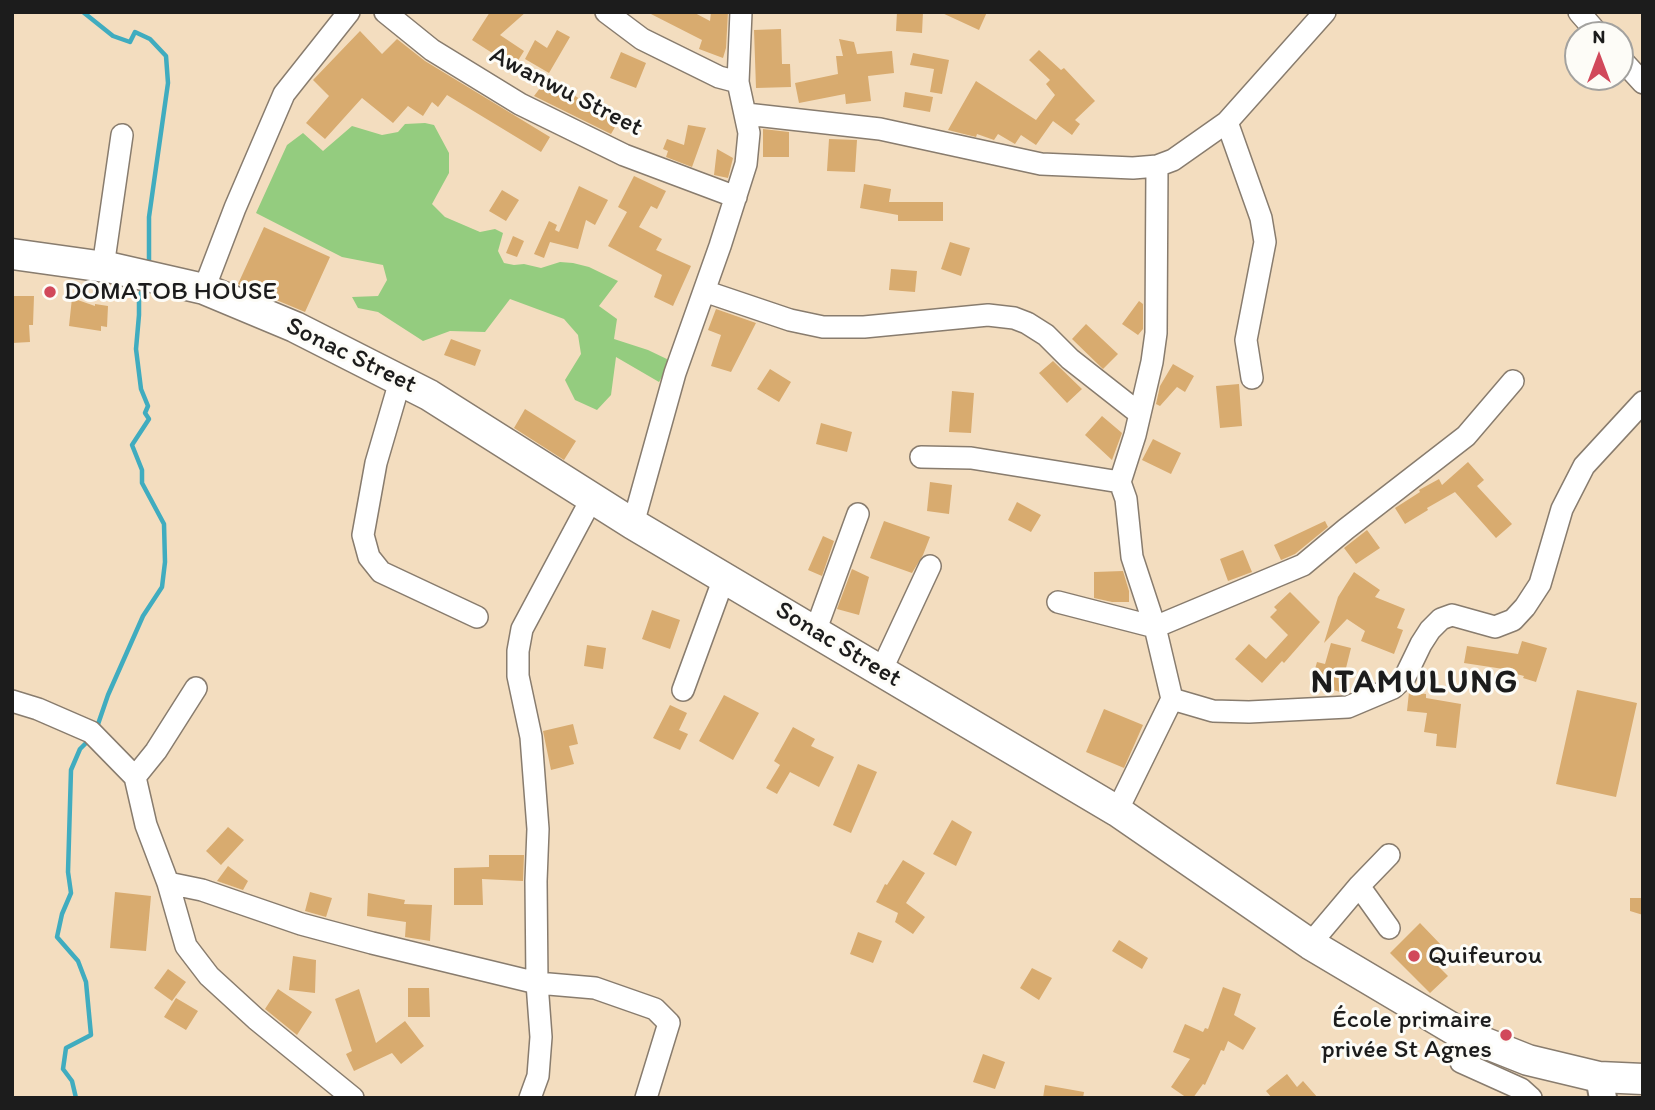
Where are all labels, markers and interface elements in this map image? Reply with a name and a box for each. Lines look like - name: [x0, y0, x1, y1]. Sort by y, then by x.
- north arrow: [1564, 21, 1634, 91]
- text: N: [1593, 25, 1605, 48]
- street label: Awanwu Street: [484, 40, 648, 144]
- place label: DOMATOB HOUSE: [64, 276, 277, 308]
- marker: DOMATOB HOUSE: [42, 284, 58, 300]
- street label: Sonac Street: [280, 311, 422, 401]
- street label: Sonac Street: [769, 595, 907, 695]
- district label: NTAMULUNG: [1311, 664, 1519, 704]
- place label: Quifeurou: [1428, 940, 1542, 972]
- marker: Quifeurou: [1406, 948, 1422, 964]
- place label: École primaire privée St Agnes: [1321, 1004, 1492, 1066]
- marker: École primaire privée St Agnes: [1498, 1027, 1514, 1043]

